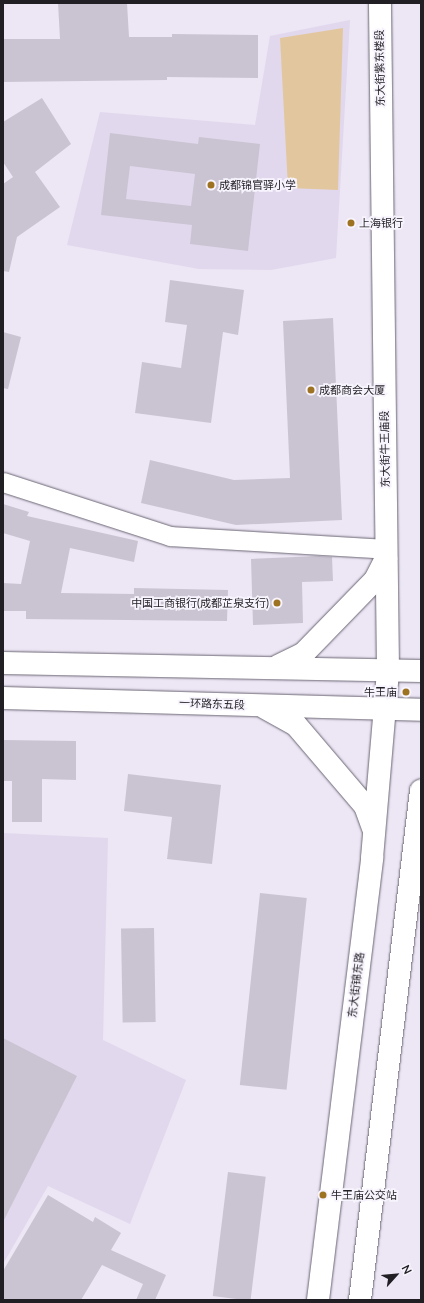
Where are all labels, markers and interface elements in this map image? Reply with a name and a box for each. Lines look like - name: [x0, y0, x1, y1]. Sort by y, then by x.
- street label: 东大街紫东楼段: [373, 29, 387, 107]
- place label: 成都锦官驿小学: [219, 178, 296, 192]
- marker: 成都锦官驿小学: [206, 180, 216, 190]
- place label: 上海银行: [359, 216, 403, 230]
- marker: 上海银行: [346, 218, 356, 228]
- place label: 成都商会大厦: [319, 383, 385, 397]
- marker: 成都商会大厦: [306, 385, 316, 395]
- street label: 东大街牛王庙段: [378, 410, 392, 488]
- place label: 中国工商银行(成都芷泉支行): [131, 596, 269, 610]
- marker: 中国工商银行(成都芷泉支行): [272, 598, 282, 608]
- place label: 牛王庙: [364, 685, 397, 699]
- marker: 牛王庙: [400, 686, 412, 698]
- street label: 一环路东五段: [179, 696, 245, 712]
- street label: 东大街锦东路: [345, 951, 367, 1019]
- place label: 牛王庙公交站: [331, 1188, 397, 1202]
- marker: 牛王庙公交站: [318, 1190, 328, 1200]
- north arrow: [376, 1255, 416, 1295]
- text: N: [399, 1263, 415, 1276]

